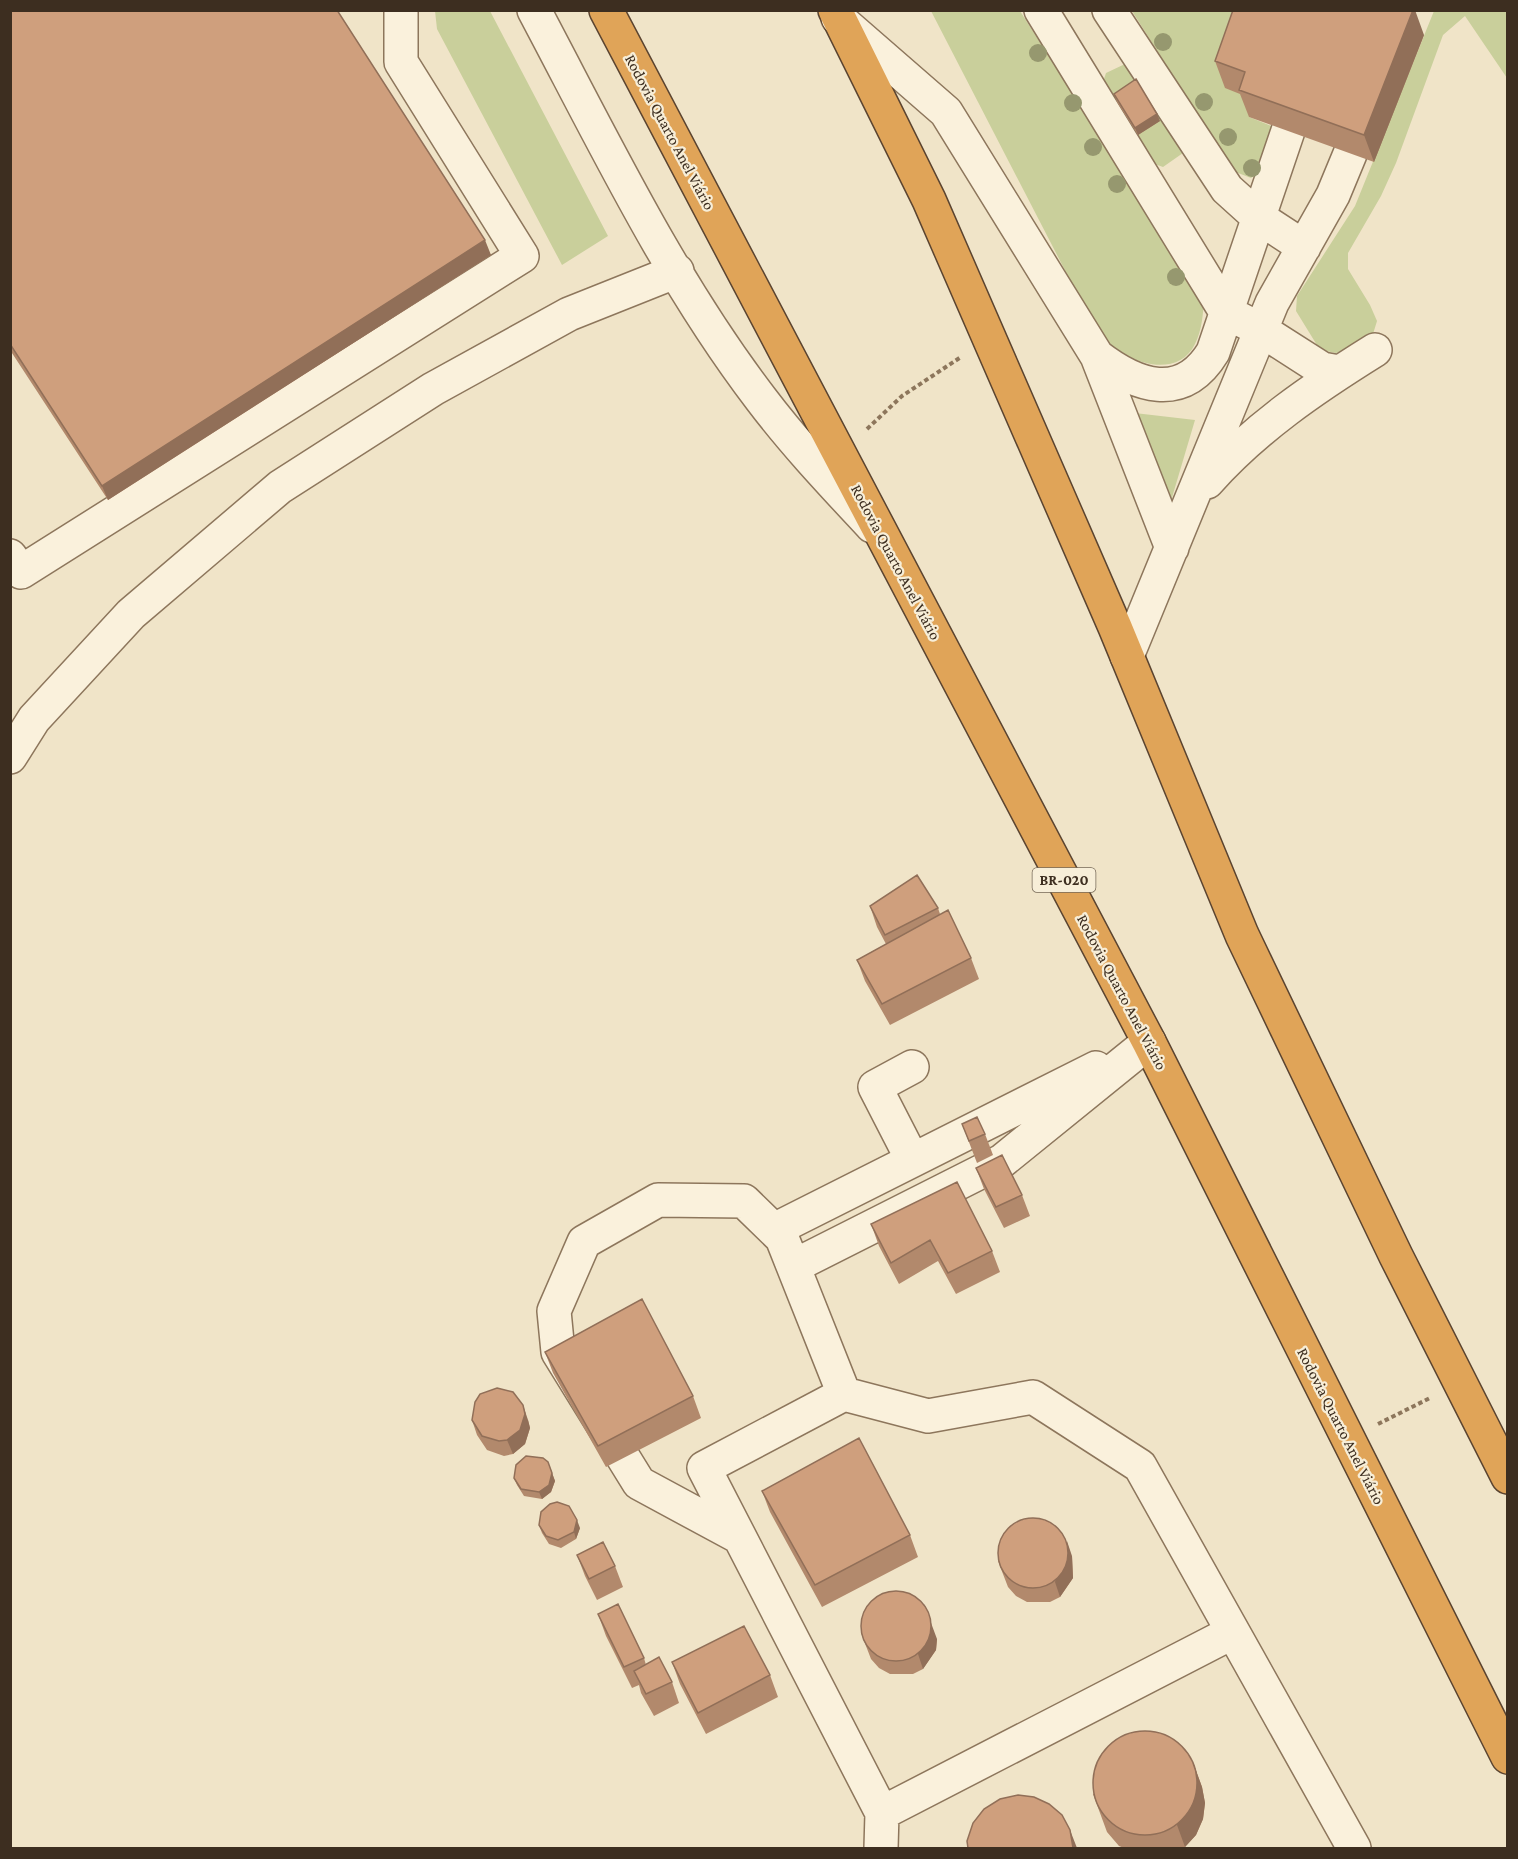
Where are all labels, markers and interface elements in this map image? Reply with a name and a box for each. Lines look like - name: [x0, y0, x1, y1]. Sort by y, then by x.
- street label: Rodovia Quarto Anel Viário: [622, 51, 718, 213]
- street label: Rodovia Quarto Anel Viário: [848, 481, 944, 643]
- road number: BR-020: [1032, 868, 1096, 892]
- street label: Rodovia Quarto Anel Viário: [1074, 911, 1170, 1073]
- street label: Rodovia Quarto Anel Viário: [1294, 1345, 1388, 1507]

